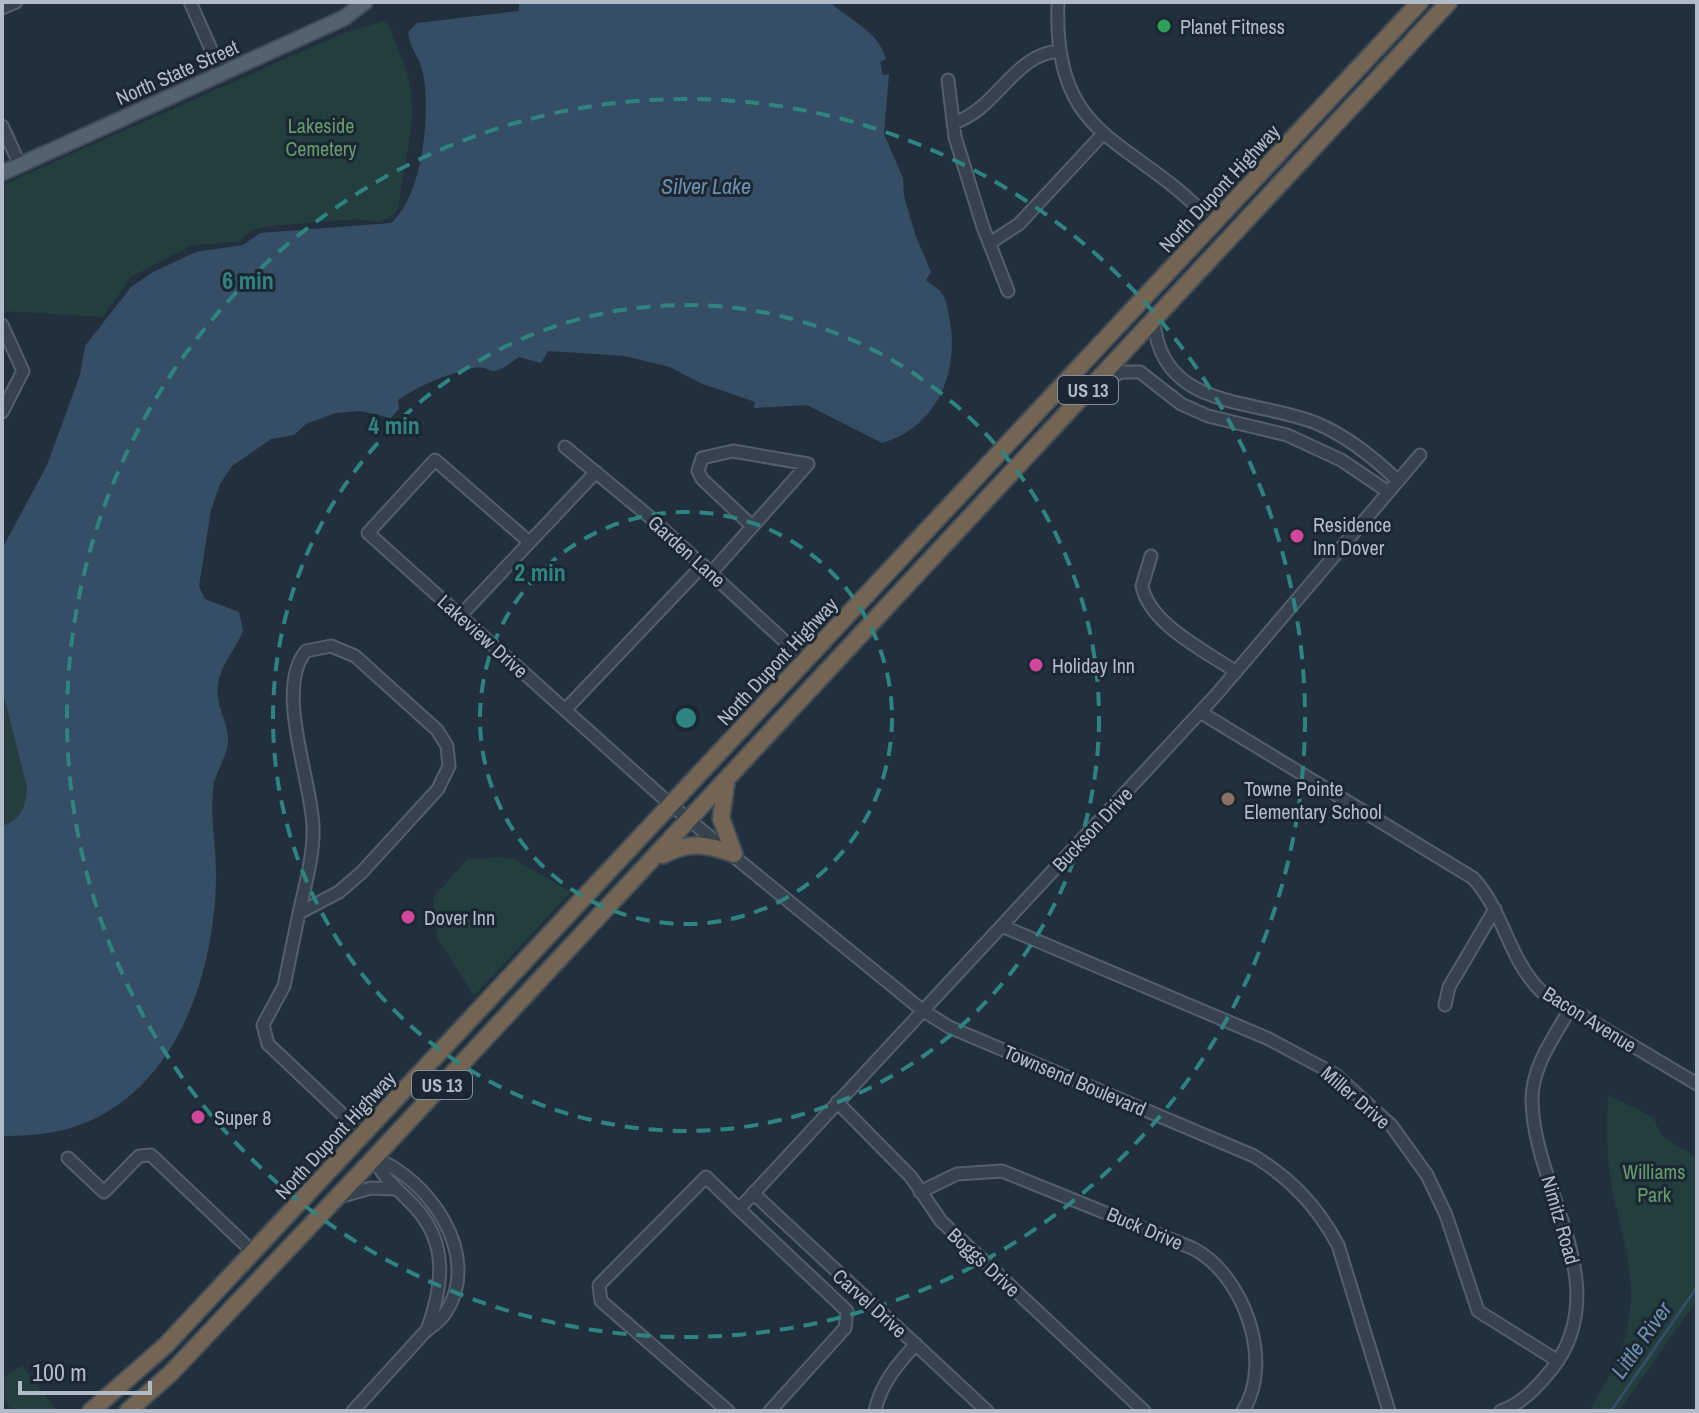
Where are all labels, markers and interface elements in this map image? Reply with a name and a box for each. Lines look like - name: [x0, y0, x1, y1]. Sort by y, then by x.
- place label: Planet Fitness: [1180, 13, 1285, 40]
- marker: Planet Fitness: [1155, 17, 1173, 35]
- street label: North State Street: [112, 33, 243, 111]
- park label: Lakeside Cemetery: [285, 112, 357, 162]
- street label: North Dupont Highway: [1153, 118, 1286, 258]
- water label: Silver Lake: [661, 171, 751, 201]
- text: 6 min: [222, 264, 274, 296]
- road number: US 13: [1058, 376, 1118, 404]
- text: 4 min: [368, 409, 420, 441]
- street label: Garden Lane: [642, 509, 732, 593]
- place label: Residence Inn Dover: [1313, 511, 1391, 561]
- marker: Residence Inn Dover: [1288, 527, 1306, 545]
- text: 2 min: [514, 556, 566, 588]
- street label: Lakeview Drive: [432, 588, 534, 684]
- street label: North Dupont Highway: [711, 591, 844, 731]
- place label: Holiday Inn: [1052, 652, 1135, 679]
- marker: Holiday Inn: [1027, 656, 1045, 674]
- centre of rings: [672, 704, 700, 732]
- place label: Towne Pointe Elementary School: [1244, 775, 1382, 825]
- street label: Buckson Drive: [1046, 781, 1138, 877]
- marker: Towne Pointe Elementary School: [1219, 790, 1237, 808]
- place label: Dover Inn: [424, 904, 495, 931]
- marker: Dover Inn: [399, 908, 417, 926]
- street label: Bacon Avenue: [1538, 980, 1642, 1058]
- street label: Townsend Boulevard: [1000, 1038, 1150, 1122]
- street label: Miller Drive: [1316, 1059, 1396, 1135]
- street label: North Dupont Highway: [269, 1065, 402, 1205]
- road number: US 13: [412, 1071, 472, 1099]
- place label: Super 8: [214, 1104, 271, 1131]
- marker: Super 8: [189, 1108, 207, 1126]
- park label: Williams Park: [1623, 1158, 1685, 1208]
- street label: Nimitz Road: [1535, 1172, 1587, 1268]
- street label: Buck Drive: [1103, 1200, 1187, 1256]
- street label: Boggs Drive: [942, 1221, 1026, 1303]
- street label: Carvel Drive: [827, 1262, 913, 1344]
- water label: Little River: [1604, 1295, 1679, 1384]
- scale bar: [20, 1345, 150, 1395]
- text: 100 m: [32, 1356, 87, 1388]

